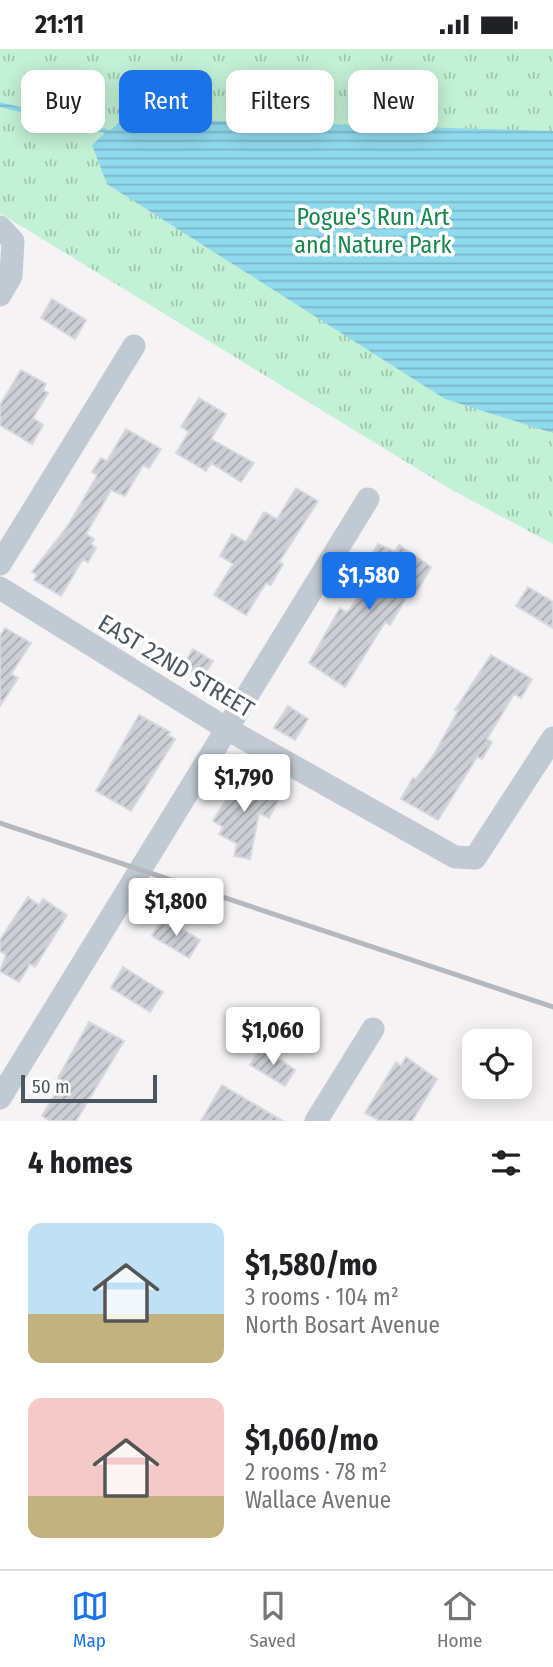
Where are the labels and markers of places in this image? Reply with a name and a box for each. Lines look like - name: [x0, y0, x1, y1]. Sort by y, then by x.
- pin: $1,580: [312, 553, 426, 612]
- pin: $1,790: [187, 755, 301, 814]
- pin: $1,800: [119, 879, 233, 938]
- pin: $1,060: [216, 1007, 330, 1067]

